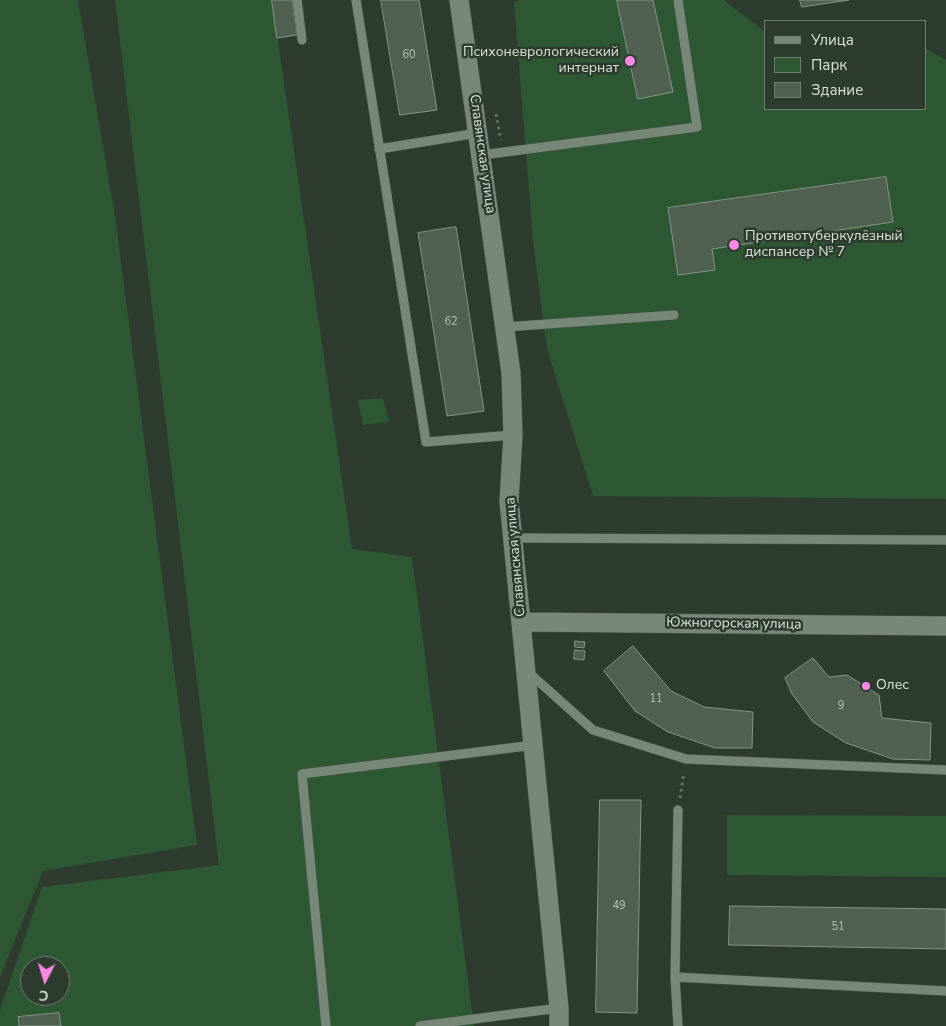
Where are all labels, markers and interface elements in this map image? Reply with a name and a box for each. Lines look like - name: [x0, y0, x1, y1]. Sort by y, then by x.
- legend: [764, 20, 926, 110]
- text: Улица: [811, 30, 854, 50]
- place label: Психоневрологический интернат: [463, 45, 619, 78]
- house number: 60: [402, 48, 416, 62]
- marker: Психоневрологический интернат: [623, 54, 637, 68]
- text: Парк: [811, 55, 847, 75]
- text: Здание: [811, 80, 863, 100]
- street label: Славянская улица: [465, 93, 499, 215]
- place label: Противотуберкулёзный диспансер № 7: [745, 229, 903, 262]
- marker: Противотуберкулёзный диспансер № 7: [727, 238, 741, 252]
- house number: 62: [444, 315, 458, 329]
- street label: Славянская улица: [502, 496, 530, 618]
- street label: Южногорская улица: [666, 614, 802, 634]
- place label: Олес: [876, 678, 909, 694]
- marker: Олес: [860, 680, 872, 692]
- house number: 11: [649, 692, 663, 706]
- house number: 9: [838, 699, 844, 713]
- house number: 49: [612, 899, 626, 913]
- house number: 51: [831, 920, 845, 934]
- north arrow: [20, 956, 70, 1006]
- text: С: [38, 986, 49, 1005]

